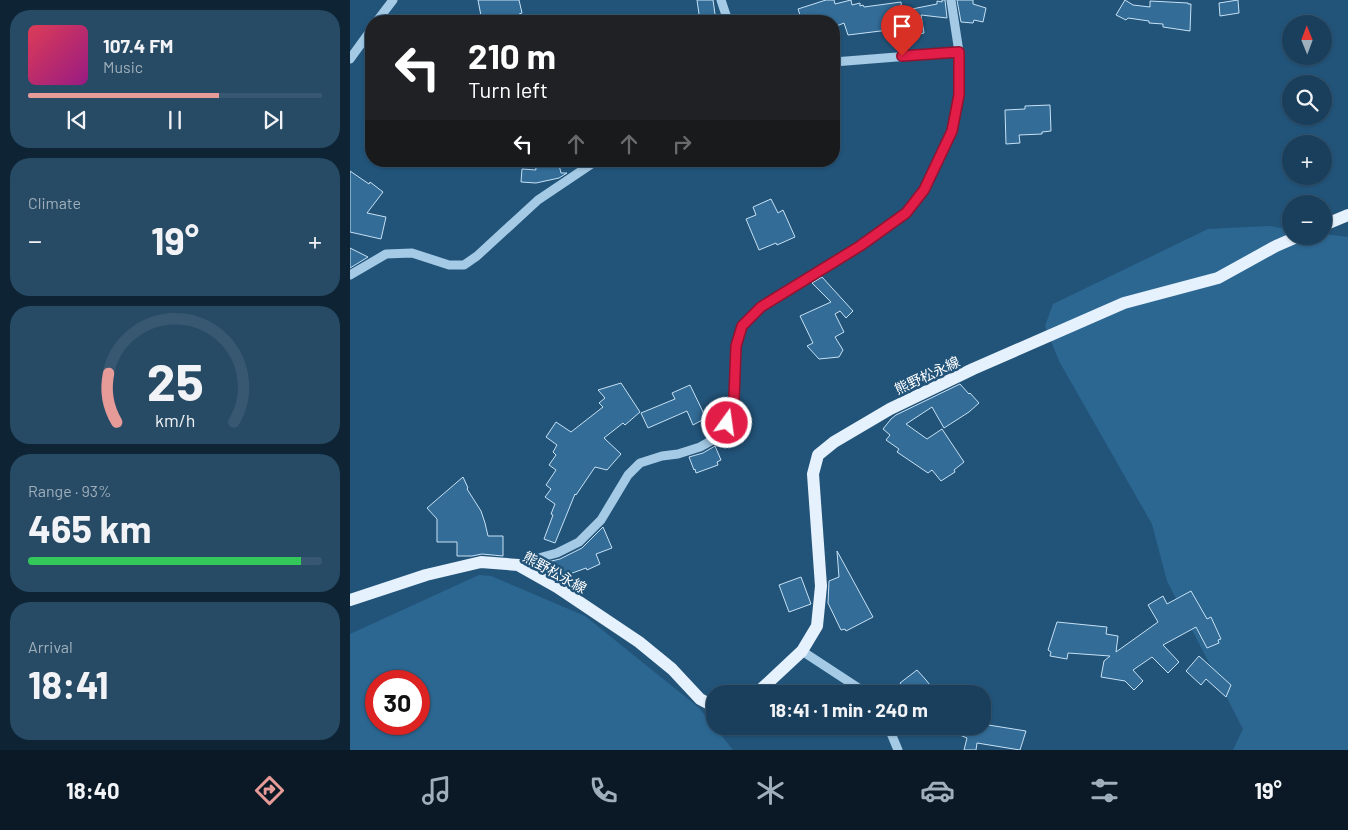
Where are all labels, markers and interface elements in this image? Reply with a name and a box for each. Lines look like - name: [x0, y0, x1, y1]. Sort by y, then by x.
- pin: [881, 5, 923, 56]
- icon: arrive: [888, 12, 916, 40]
- north arrow: [1282, 15, 1332, 65]
- map controls: [1282, 15, 1332, 245]
- text: 107.4 FM: [103, 34, 173, 57]
- text: 210 m: [468, 34, 556, 76]
- icon: left: [385, 35, 450, 100]
- text: Music: [103, 57, 143, 76]
- button: search: [1282, 75, 1332, 125]
- text: Turn left: [468, 76, 548, 102]
- icon: previous: [63, 106, 91, 134]
- icon: pause: [161, 106, 189, 134]
- icon: next: [259, 106, 287, 134]
- icon: left: [509, 130, 537, 158]
- icon: ahead: [562, 130, 590, 158]
- icon: ahead: [615, 130, 643, 158]
- icon: right: [668, 130, 696, 158]
- button: +: [1282, 135, 1332, 185]
- text: Climate: [28, 193, 81, 212]
- button: −: [1282, 195, 1332, 245]
- text: 19°: [151, 217, 199, 263]
- text: −: [28, 223, 42, 257]
- text: +: [308, 223, 322, 257]
- text: 25: [146, 349, 204, 411]
- street label: 熊野松永線: [892, 353, 962, 397]
- position arrow: [700, 396, 752, 448]
- text: km/h: [155, 409, 195, 431]
- text: Range · 93%: [28, 481, 112, 500]
- text: 465 km: [28, 505, 151, 551]
- street label: 熊野松永線: [520, 548, 590, 596]
- text: Arrival: [28, 637, 73, 656]
- text: 18:41: [28, 661, 109, 707]
- speed limit sign: 30: [365, 670, 430, 735]
- text: 18:41 · 1 min · 240 m: [769, 698, 928, 721]
- icon: directions: [252, 773, 287, 808]
- icon: music: [419, 773, 454, 808]
- icon: phone: [586, 773, 621, 808]
- icon: climate: [753, 773, 788, 808]
- icon: car: [920, 773, 955, 808]
- icon: filters: [1087, 773, 1122, 808]
- text: 18:40: [66, 777, 120, 803]
- text: 19°: [1254, 777, 1282, 803]

